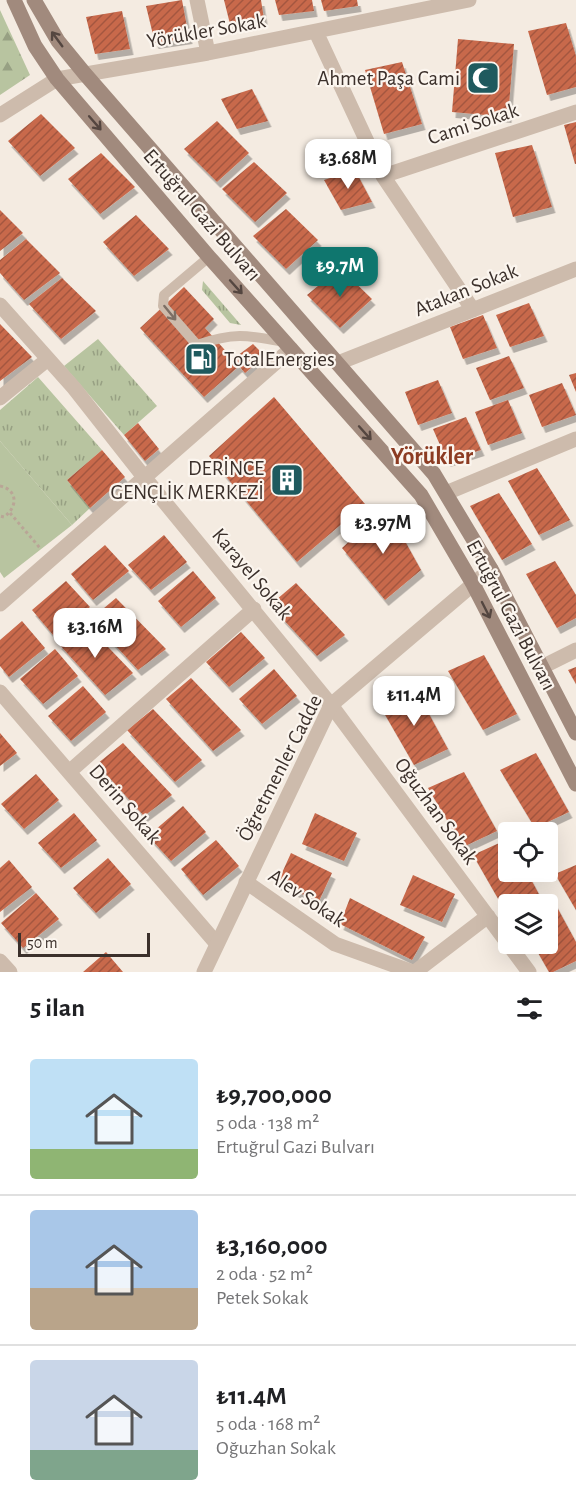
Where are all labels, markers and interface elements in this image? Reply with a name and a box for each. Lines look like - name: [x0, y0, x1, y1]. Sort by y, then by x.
- street label: Yörükler Sokak: [145, 10, 267, 52]
- one-way arrow: [51, 31, 63, 47]
- mosque icon: Ahmet Paşa Cami: [465, 60, 501, 96]
- place label: Ahmet Paşa Cami: [317, 68, 460, 89]
- street label: Cami Sokak: [425, 99, 521, 149]
- one-way arrow: [88, 115, 102, 130]
- pin: ₺3.68M: [299, 139, 397, 190]
- street label: Ertuğrul Gazi Bulvarı: [139, 145, 265, 285]
- text: ₺3.68M: [319, 148, 377, 168]
- pin: ₺9.7M: [298, 247, 382, 298]
- text: ₺9.7M: [316, 256, 364, 276]
- street label: Atakan Sokak: [411, 260, 521, 320]
- one-way arrow: [229, 279, 243, 294]
- one-way arrow: [163, 305, 176, 321]
- fuel station icon: TotalEnergies: [183, 341, 219, 377]
- place label: TotalEnergies: [224, 349, 335, 370]
- one-way arrow: [358, 425, 372, 440]
- district label: Yörükler: [391, 445, 474, 469]
- place label: DERİNCE GENÇLİK MERKEZİ: [110, 457, 264, 503]
- building icon: DERİNCE GENÇLİK MERKEZİ: [269, 462, 305, 498]
- pin: ₺3.97M: [334, 504, 432, 555]
- text: ₺3.97M: [355, 513, 411, 533]
- street label: Karayel Sokak: [208, 524, 296, 624]
- street label: Ertuğrul Gazi Bulvarı: [463, 536, 559, 694]
- one-way arrow: [480, 601, 492, 618]
- pin: ₺3.16M: [46, 608, 144, 659]
- text: ₺3.16M: [67, 617, 123, 637]
- pin: ₺11.4M: [365, 676, 463, 727]
- text: ₺11.4M: [387, 685, 441, 705]
- street label: Öğretmenler Cadde: [233, 691, 326, 845]
- street label: Oğuzhan Sokak: [391, 754, 482, 868]
- street label: Derin Sokak: [85, 760, 165, 848]
- map controls: [498, 822, 558, 954]
- button: locate: [498, 822, 558, 882]
- street label: Alev Sokak: [265, 865, 350, 931]
- button: layers: [498, 894, 558, 954]
- scale bar: [18, 930, 150, 958]
- text: 50 m: [27, 935, 58, 951]
- icon: filters: [513, 992, 546, 1025]
- text: 5 ilan: [30, 995, 85, 1021]
- text: ₺9,700,000: [216, 1082, 332, 1108]
- icon: home: [78, 1083, 150, 1155]
- text: 5 oda · 138 m²: [216, 1113, 319, 1133]
- text: Ertuğrul Gazi Bulvarı: [216, 1137, 375, 1157]
- text: ₺3,160,000: [216, 1233, 327, 1259]
- icon: home: [78, 1234, 150, 1306]
- text: 2 oda · 52 m²: [216, 1264, 313, 1284]
- text: Petek Sokak: [216, 1288, 308, 1308]
- text: ₺11.4M: [216, 1383, 287, 1409]
- icon: home: [78, 1384, 150, 1456]
- text: 5 oda · 168 m²: [216, 1414, 320, 1434]
- text: Oğuzhan Sokak: [216, 1438, 336, 1458]

